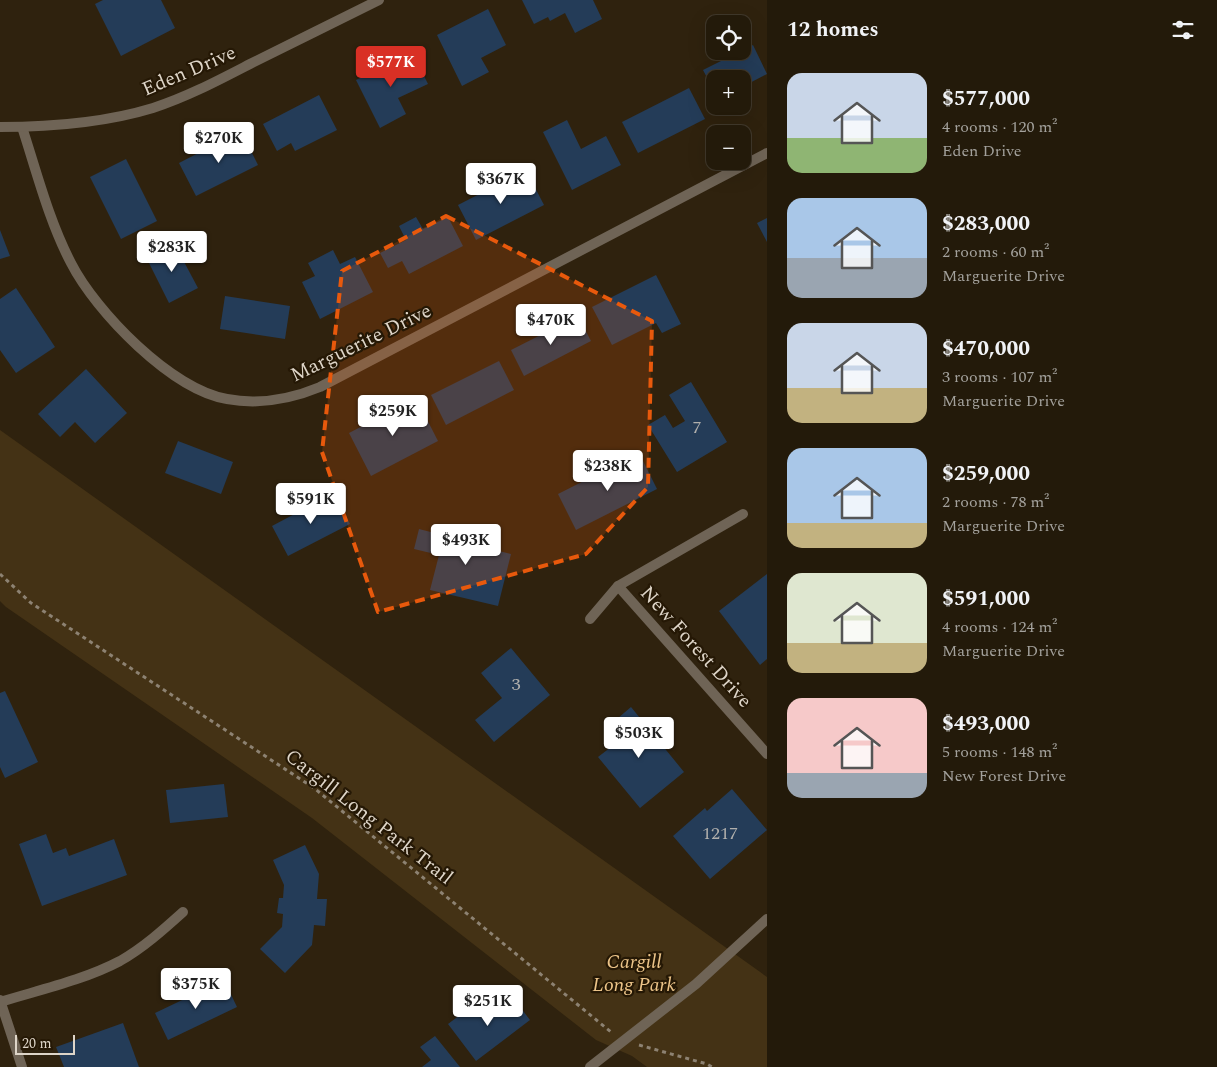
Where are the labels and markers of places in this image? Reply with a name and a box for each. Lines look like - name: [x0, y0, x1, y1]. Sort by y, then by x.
- pin: $577K: [356, 46, 426, 88]
- pin: $270K: [184, 121, 254, 164]
- pin: $367K: [466, 162, 536, 205]
- pin: $283K: [137, 230, 207, 273]
- pin: $470K: [516, 304, 586, 346]
- pin: $259K: [358, 394, 428, 437]
- pin: $238K: [573, 450, 643, 492]
- pin: $591K: [276, 482, 346, 525]
- pin: $493K: [431, 524, 501, 566]
- pin: $503K: [604, 716, 674, 759]
- pin: $375K: [161, 968, 231, 1010]
- pin: $251K: [453, 984, 523, 1027]

